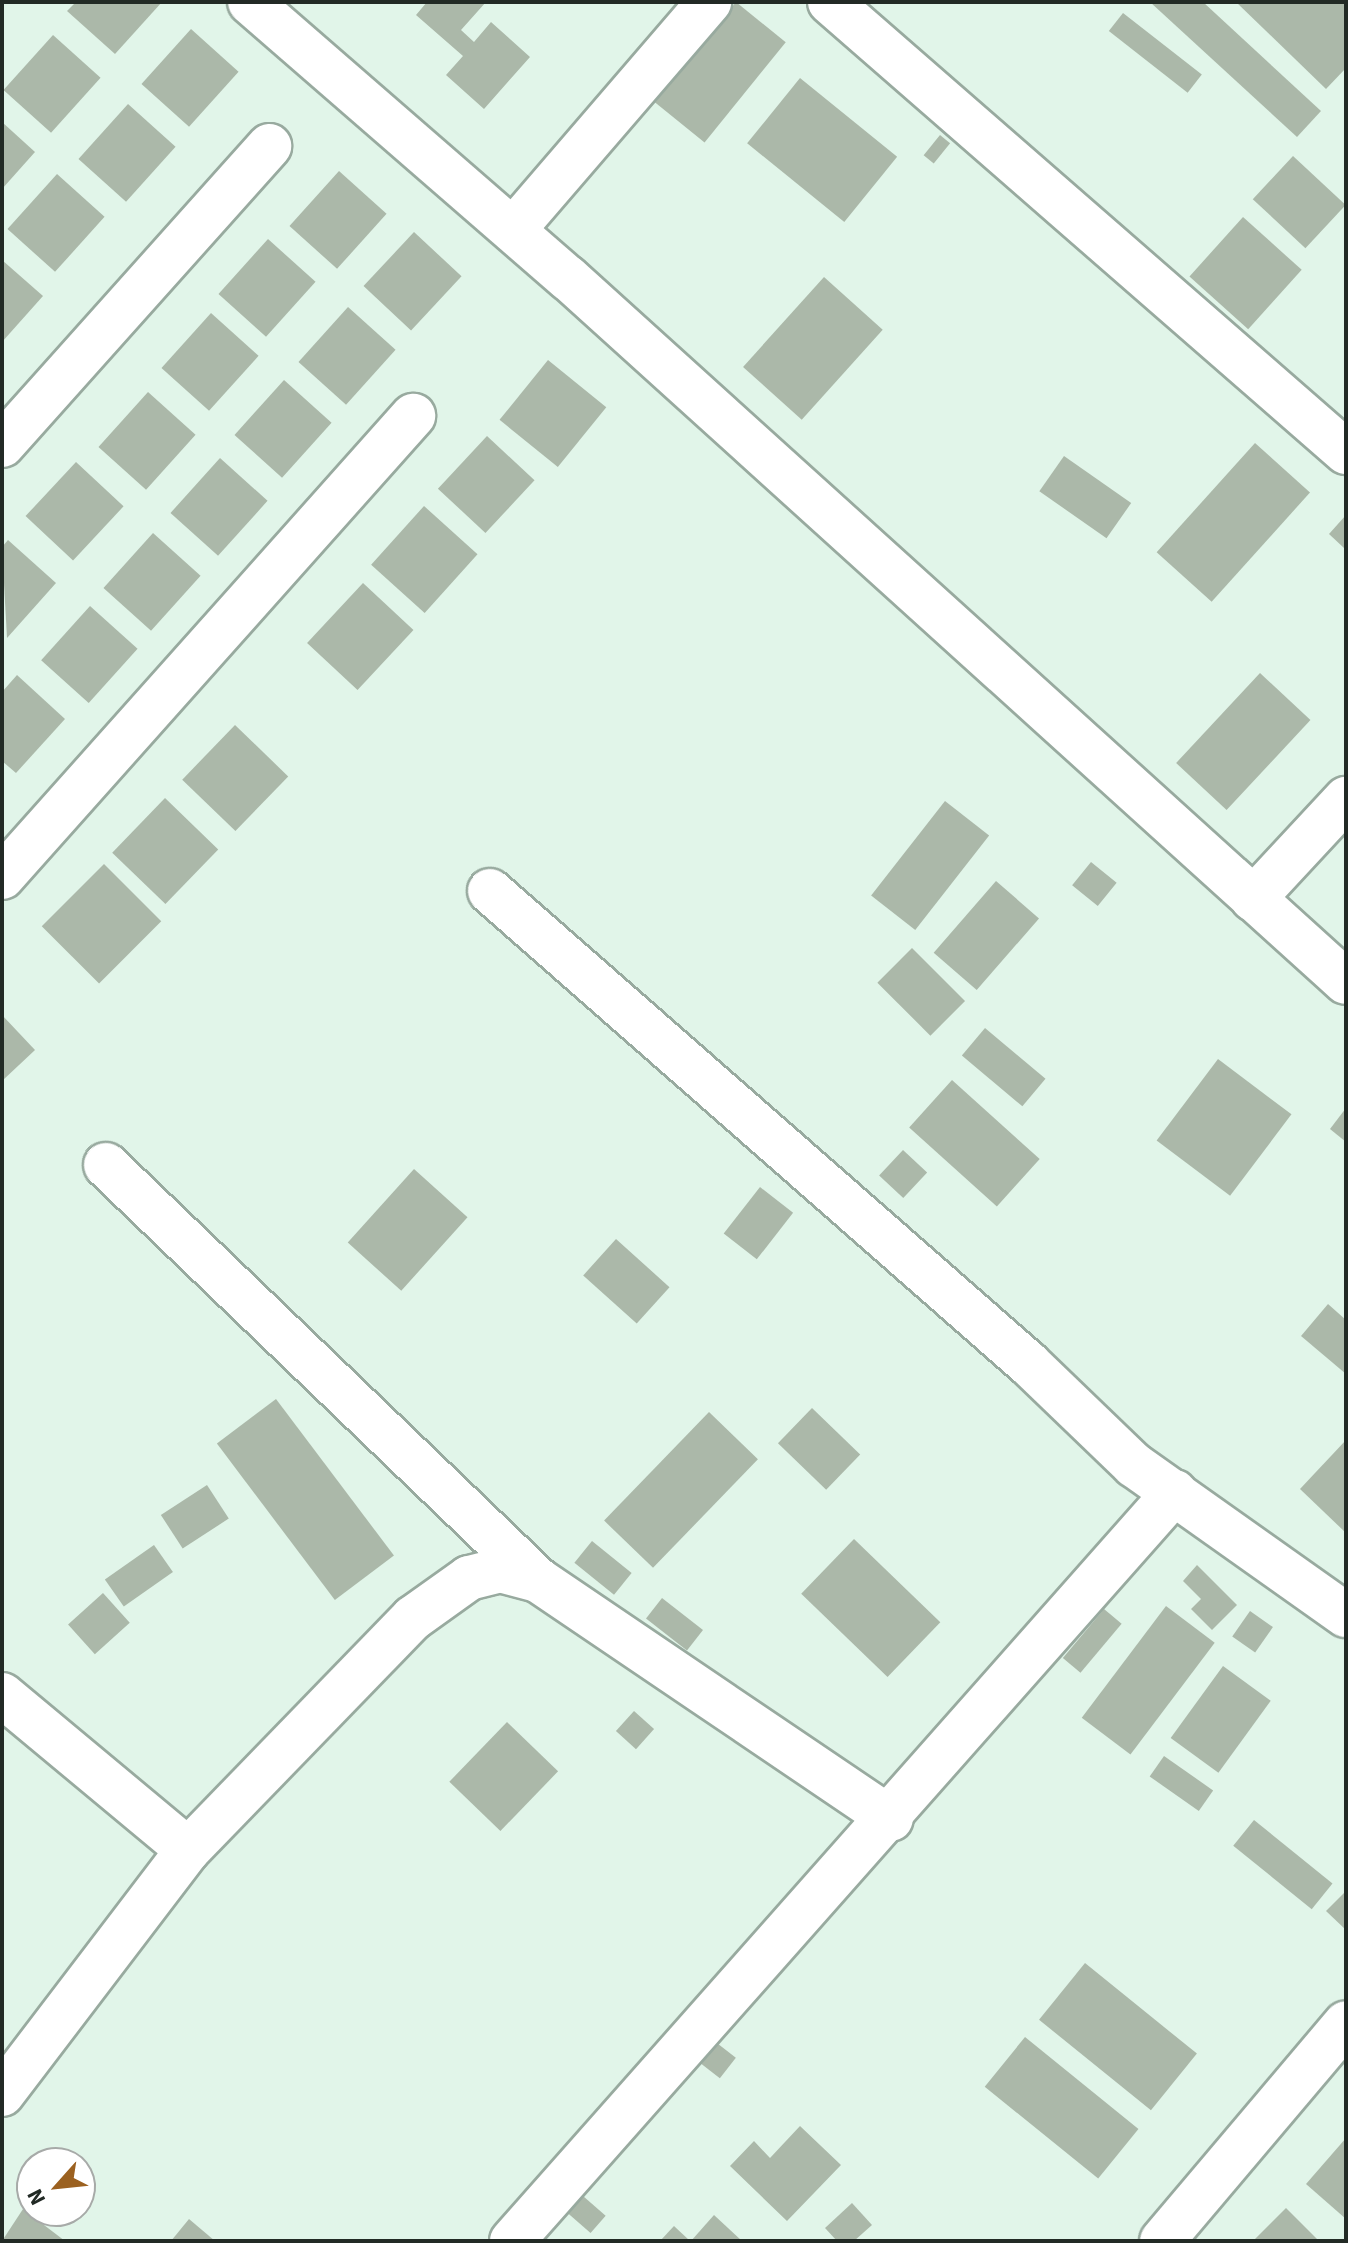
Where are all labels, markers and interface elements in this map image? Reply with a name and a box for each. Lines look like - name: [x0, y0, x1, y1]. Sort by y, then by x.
- north arrow: [16, 2147, 96, 2227]
- text: N: [19, 2183, 54, 2211]

